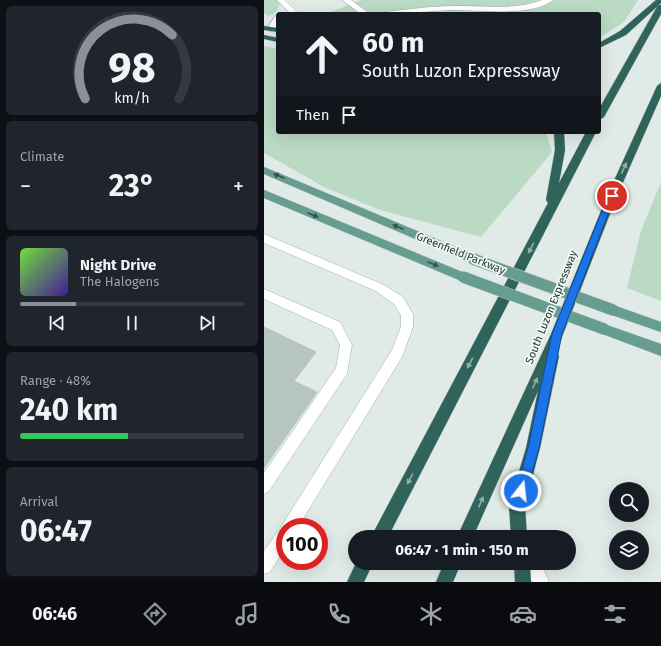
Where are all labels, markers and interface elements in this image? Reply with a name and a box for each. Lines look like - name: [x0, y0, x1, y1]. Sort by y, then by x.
- text: 60 m: [362, 26, 424, 59]
- icon: ahead: [296, 28, 348, 80]
- text: 98: [108, 42, 156, 92]
- text: South Luzon Expressway: [362, 60, 560, 82]
- text: km/h: [114, 89, 150, 106]
- icon: arrive: [338, 104, 360, 126]
- text: Then: [296, 106, 330, 124]
- text: Climate: [20, 149, 64, 164]
- one-way arrow: [621, 162, 627, 173]
- text: 23°: [109, 168, 155, 204]
- text: −: [20, 173, 31, 200]
- text: +: [233, 173, 244, 200]
- one-way arrow: [273, 173, 284, 179]
- pin: [595, 179, 629, 213]
- icon: arrive: [601, 185, 623, 207]
- one-way arrow: [307, 212, 318, 218]
- one-way arrow: [393, 224, 404, 230]
- street label: Greenfield Parkway: [414, 230, 508, 277]
- one-way arrow: [527, 243, 534, 254]
- street label: South Luzon Expressway: [523, 248, 580, 366]
- text: Night Drive: [80, 256, 156, 274]
- one-way arrow: [427, 261, 439, 268]
- text: The Halogens: [80, 274, 159, 289]
- icon: previous: [46, 312, 68, 334]
- icon: pause: [121, 312, 143, 334]
- icon: next: [196, 312, 218, 334]
- one-way arrow: [467, 358, 473, 369]
- text: Range · 48%: [20, 373, 91, 388]
- one-way arrow: [532, 378, 538, 389]
- text: 240 km: [20, 392, 118, 428]
- position arrow: [500, 470, 542, 512]
- one-way arrow: [407, 473, 413, 484]
- map controls: [609, 482, 649, 570]
- button: search: [609, 482, 649, 522]
- text: Arrival: [20, 494, 58, 509]
- one-way arrow: [478, 496, 484, 507]
- text: 06:47: [20, 513, 92, 549]
- speed limit sign: 100: [276, 518, 328, 570]
- button: layers: [609, 530, 649, 570]
- text: 06:47 · 1 min · 150 m: [395, 541, 529, 559]
- icon: directions: [141, 600, 169, 628]
- icon: music: [233, 600, 261, 628]
- icon: phone: [325, 600, 353, 628]
- icon: climate: [417, 600, 445, 628]
- icon: car: [509, 600, 537, 628]
- icon: filters: [601, 600, 629, 628]
- text: 06:46: [32, 603, 77, 625]

